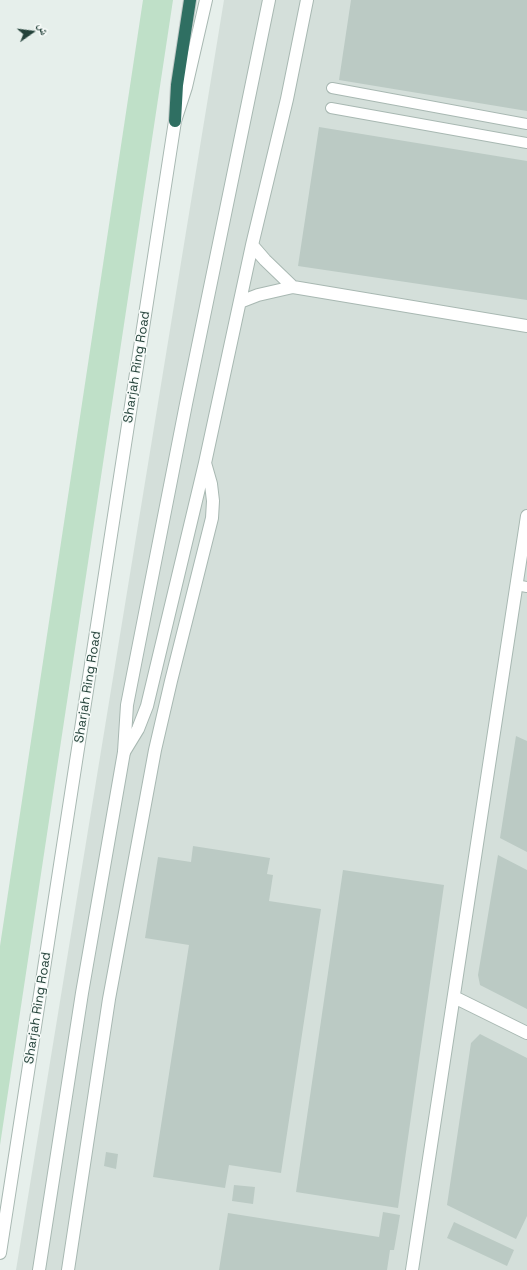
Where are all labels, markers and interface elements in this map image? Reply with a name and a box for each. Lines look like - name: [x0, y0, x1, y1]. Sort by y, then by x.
- north arrow: [12, 12, 52, 52]
- text: ش: [35, 22, 52, 36]
- street label: Sharjah Ring Road: [120, 310, 154, 424]
- street label: Sharjah Ring Road: [71, 630, 105, 744]
- street label: Sharjah Ring Road: [21, 951, 55, 1065]

